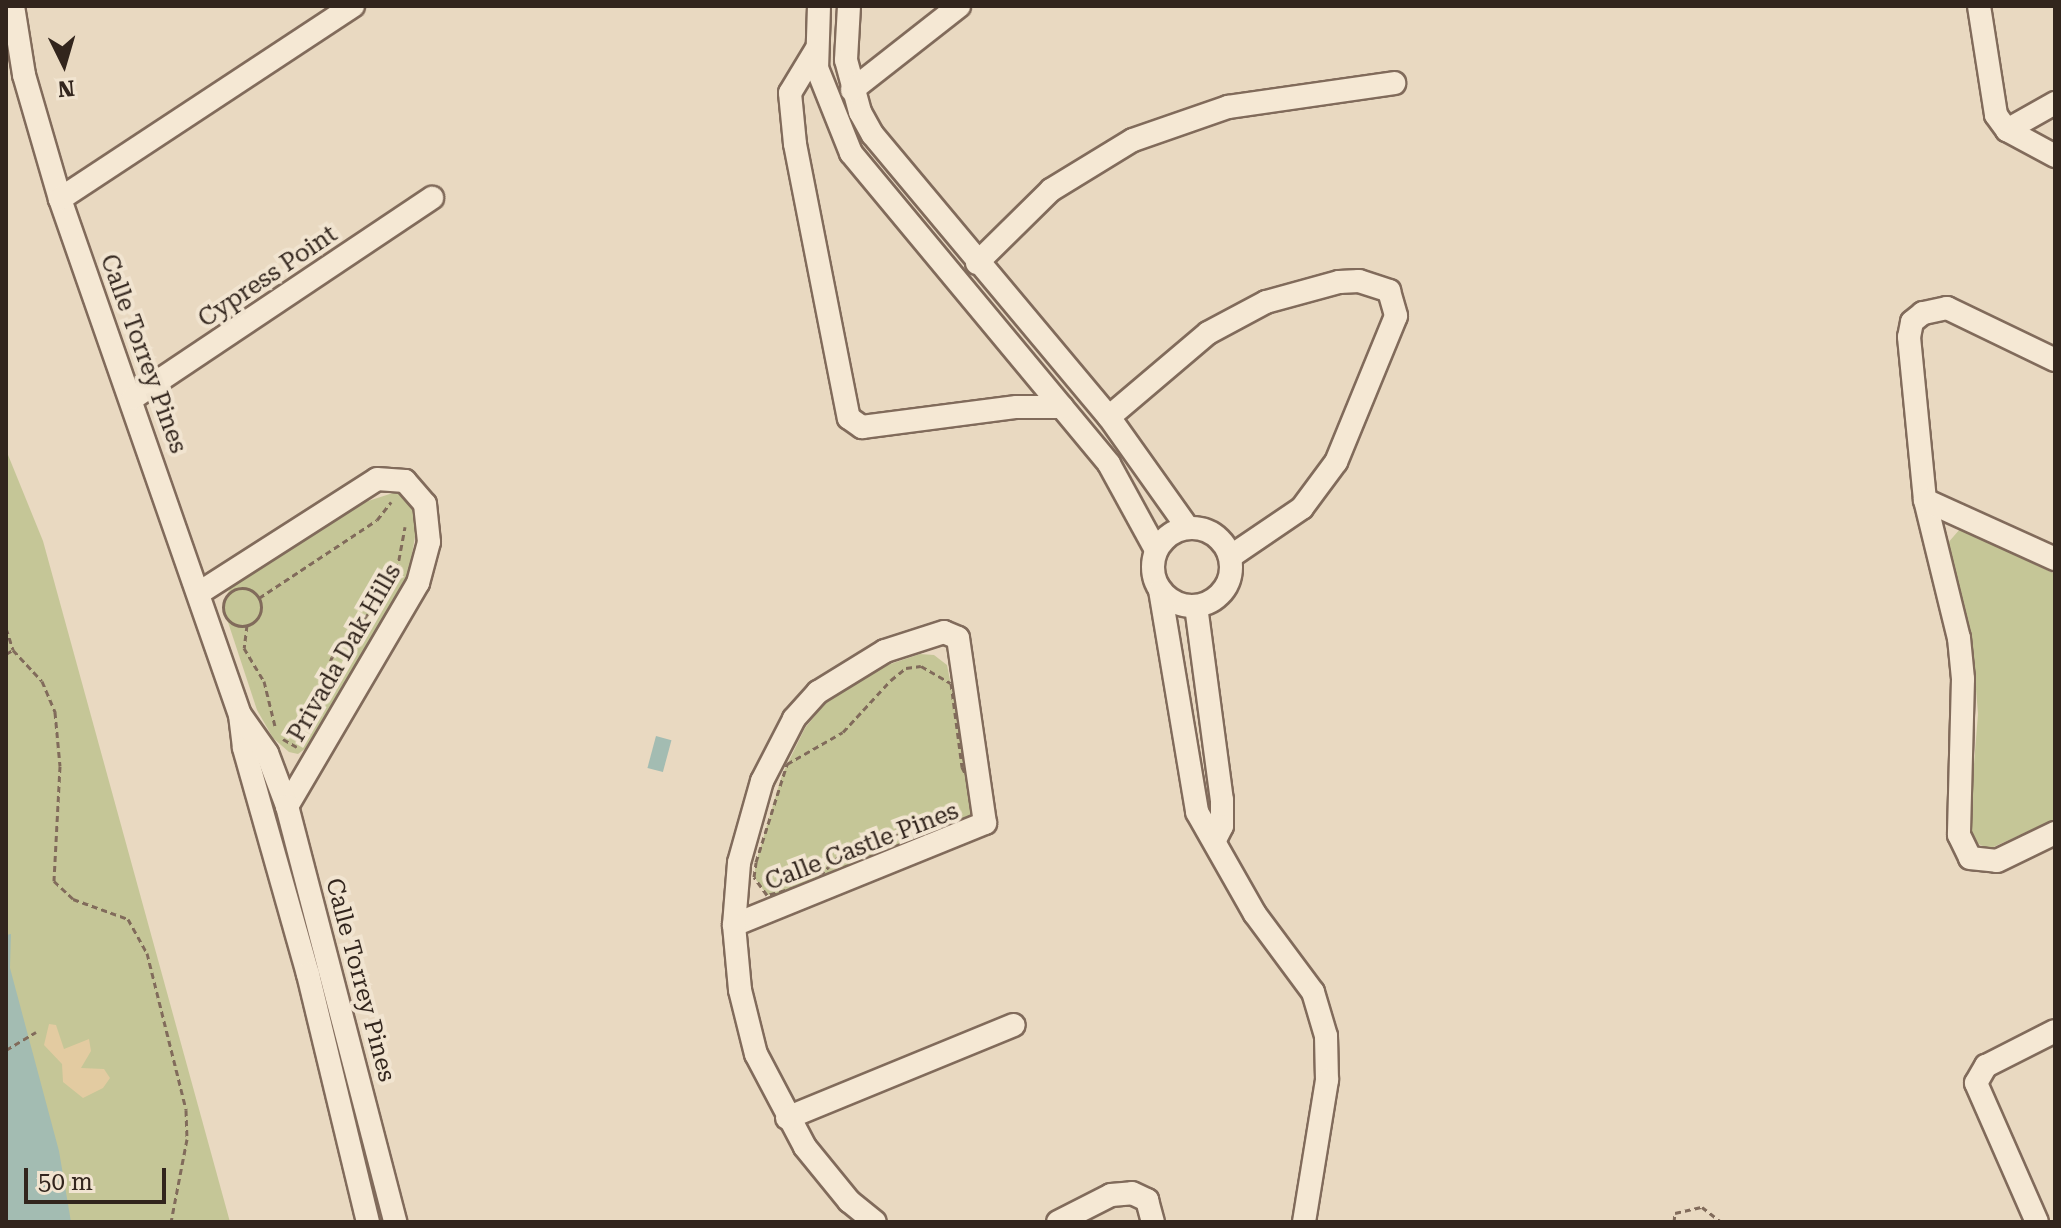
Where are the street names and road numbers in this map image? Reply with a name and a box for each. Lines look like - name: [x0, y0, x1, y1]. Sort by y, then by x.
- street label: Cypress Point: [193, 220, 343, 334]
- street label: Calle Torrey Pines: [94, 251, 192, 457]
- street label: Privada Dak Hills: [282, 559, 408, 747]
- street label: Calle Castle Pines: [761, 797, 963, 897]
- street label: Calle Torrey Pines: [319, 875, 401, 1085]

